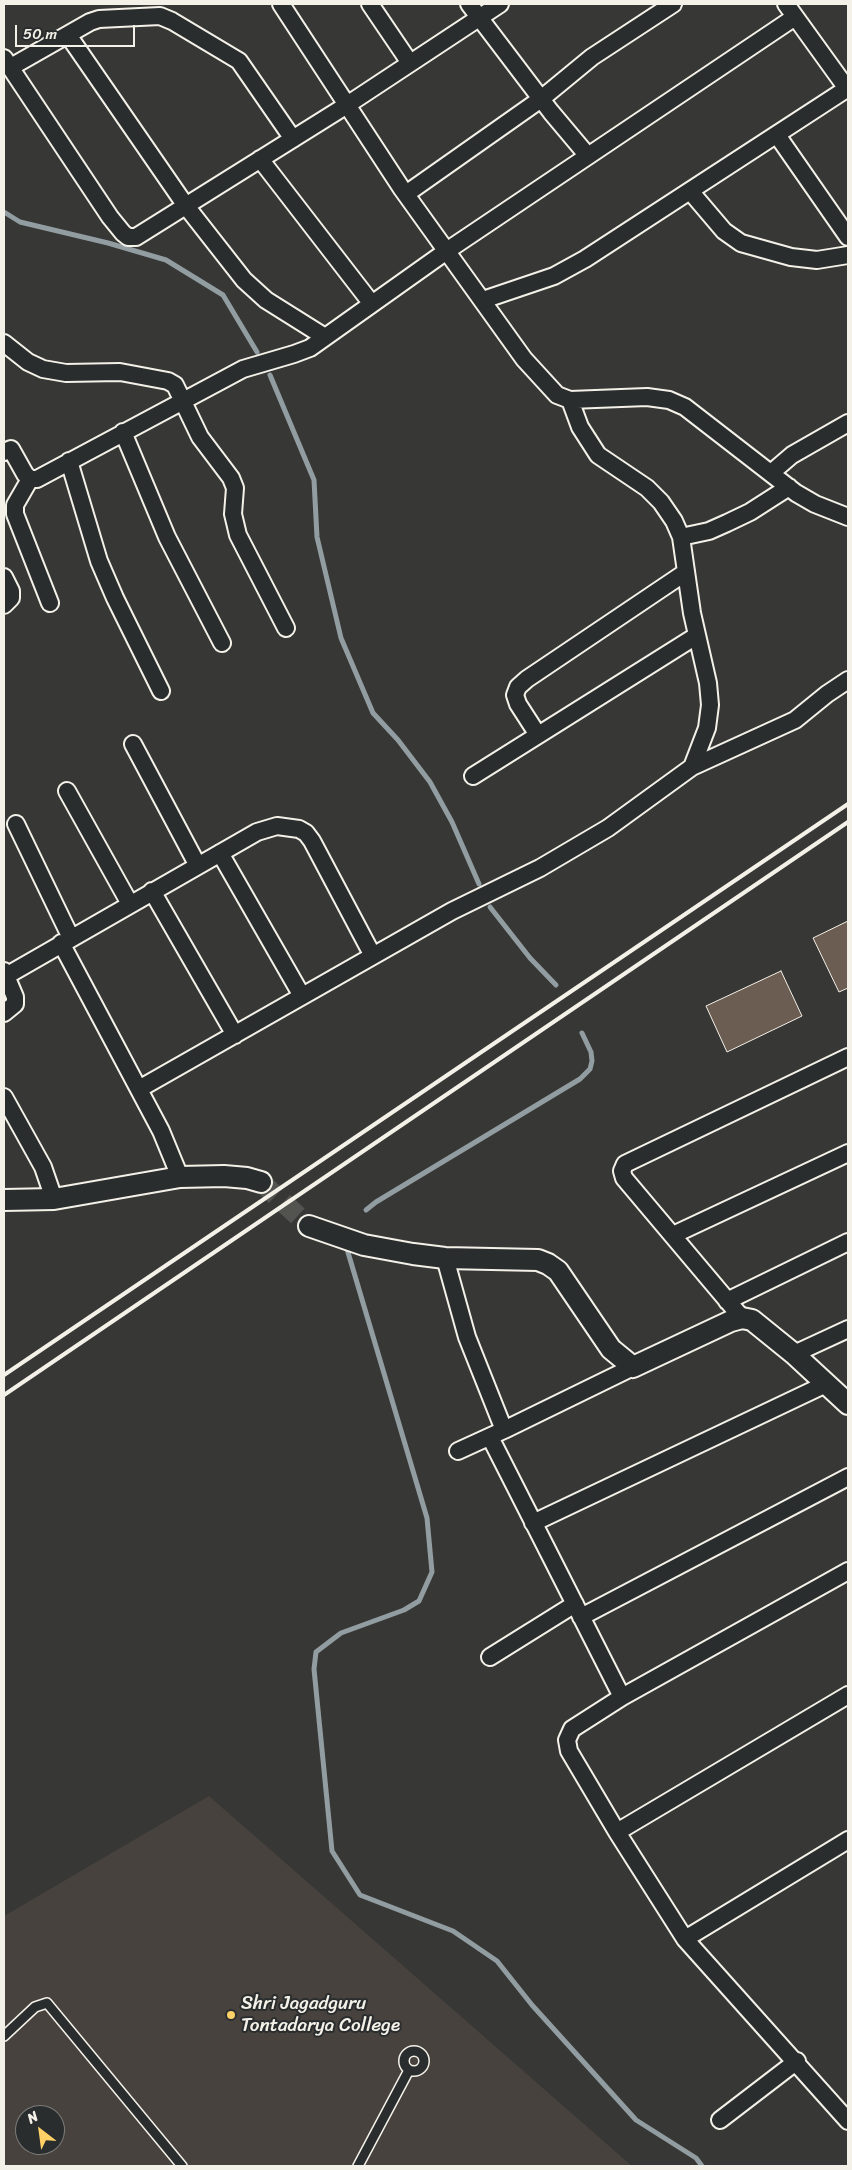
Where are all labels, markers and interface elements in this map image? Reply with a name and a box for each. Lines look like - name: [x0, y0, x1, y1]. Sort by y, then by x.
- scale bar: [18, 15, 138, 47]
- text: 50 m: [23, 21, 57, 47]
- place label: Shri Jagadguru Tontadarya College: [241, 1993, 400, 2037]
- marker: Shri Jagadguru Tontadarya College: [225, 2009, 237, 2021]
- text: N: [22, 2104, 43, 2131]
- north arrow: [15, 2105, 65, 2155]

